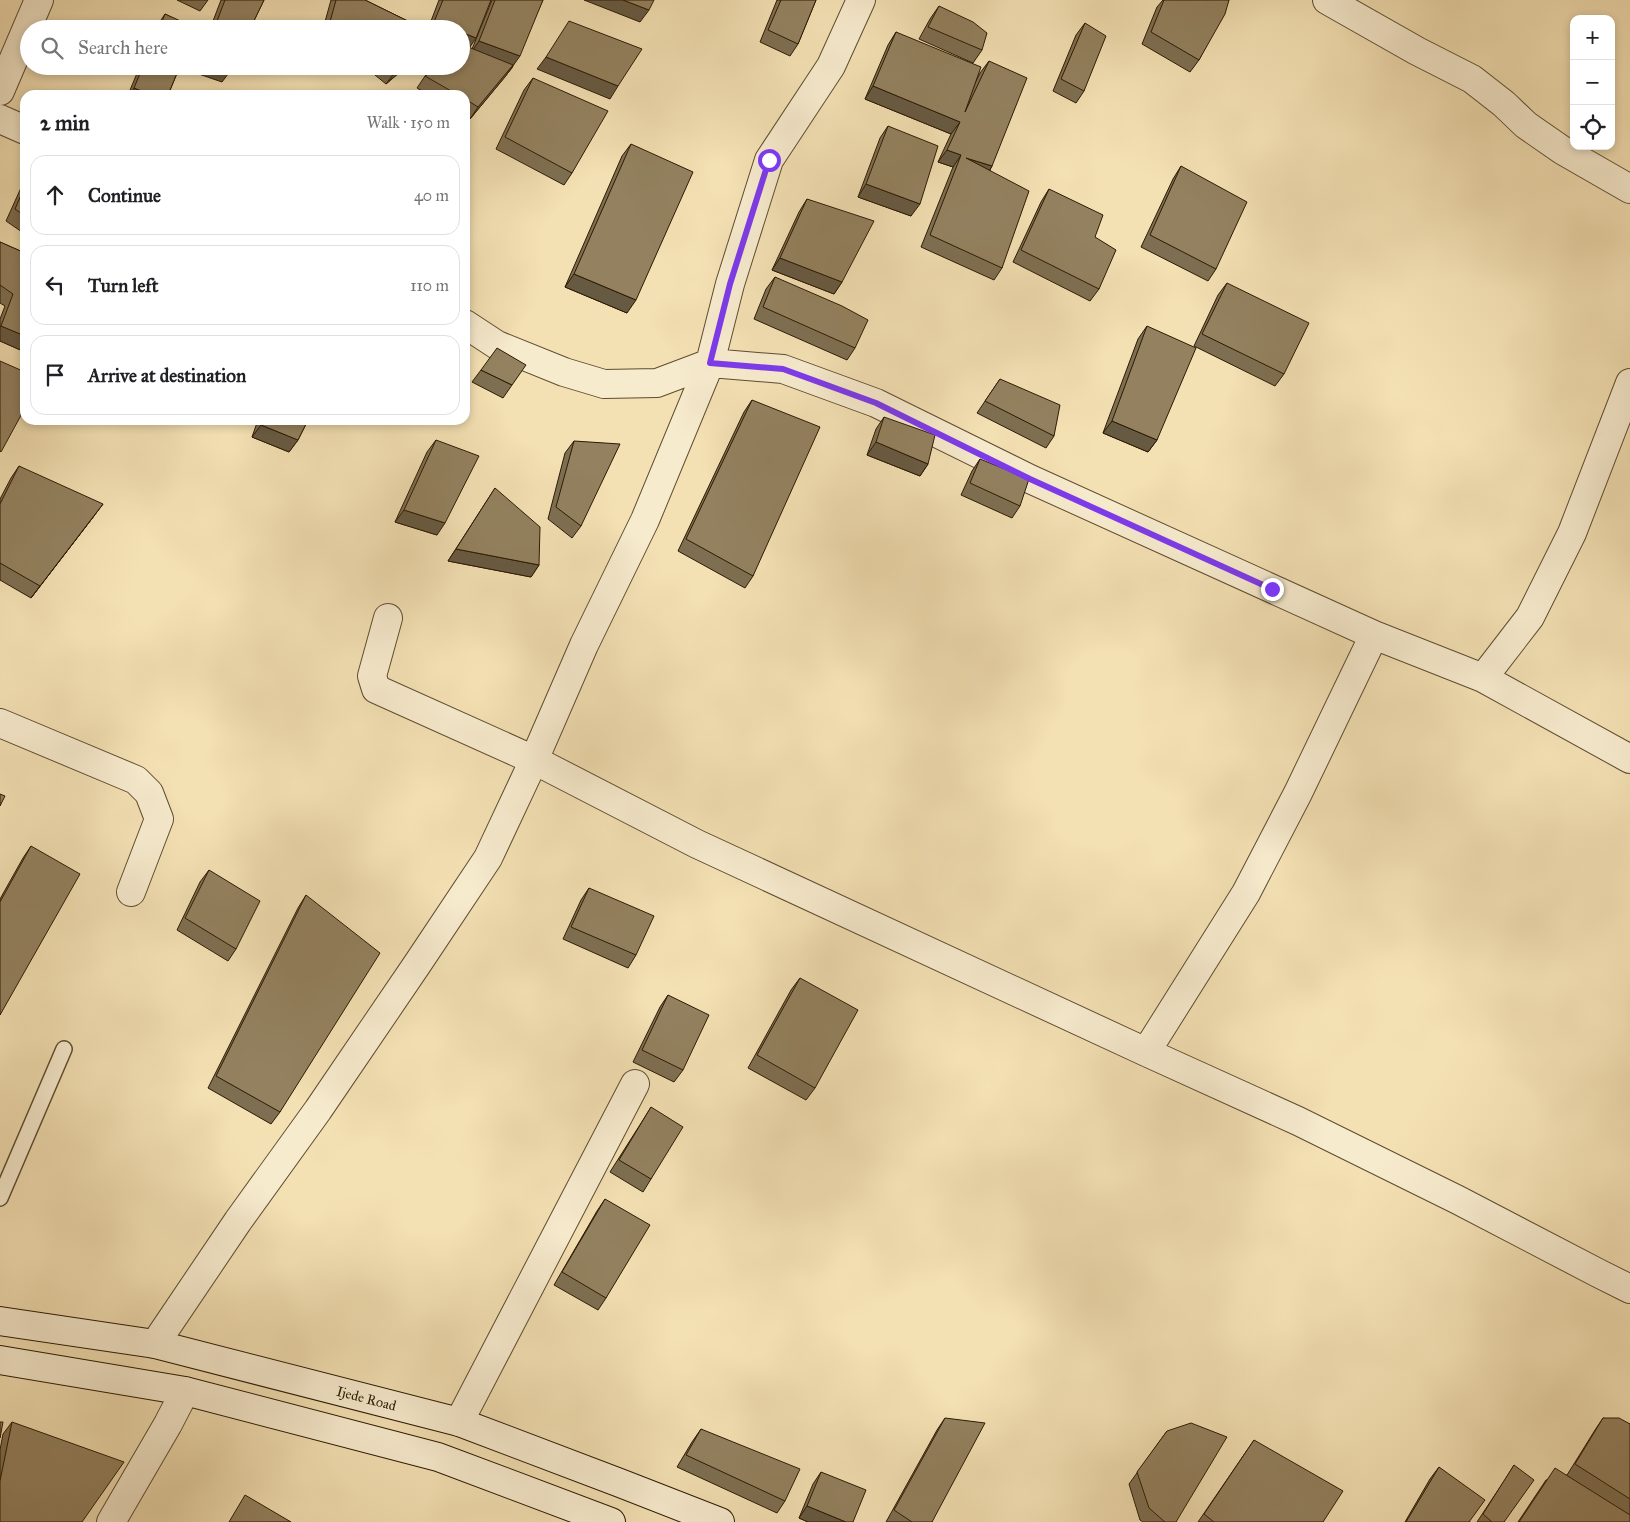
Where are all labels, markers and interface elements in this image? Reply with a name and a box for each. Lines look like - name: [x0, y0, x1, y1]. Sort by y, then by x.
- map controls: [1570, 15, 1615, 150]
- button: +: [1570, 15, 1615, 60]
- search box: [20, 20, 470, 75]
- icon: search: [38, 34, 66, 62]
- text: Search here: [78, 36, 168, 59]
- button: −: [1570, 60, 1615, 105]
- button: locate: [1570, 105, 1615, 150]
- text: 2 min: [40, 110, 90, 136]
- text: Walk · 150 m: [367, 113, 450, 132]
- route start: [758, 149, 781, 172]
- icon: ahead: [41, 181, 69, 209]
- text: Continue: [88, 184, 161, 207]
- text: 40 m: [414, 186, 449, 205]
- icon: left: [41, 271, 69, 299]
- text: Turn left: [88, 274, 158, 297]
- text: 110 m: [410, 276, 449, 295]
- icon: arrive: [41, 361, 69, 389]
- text: Arrive at destination: [88, 364, 246, 387]
- route end: [1261, 578, 1284, 601]
- street label: Ijede Road: [335, 1382, 398, 1414]

